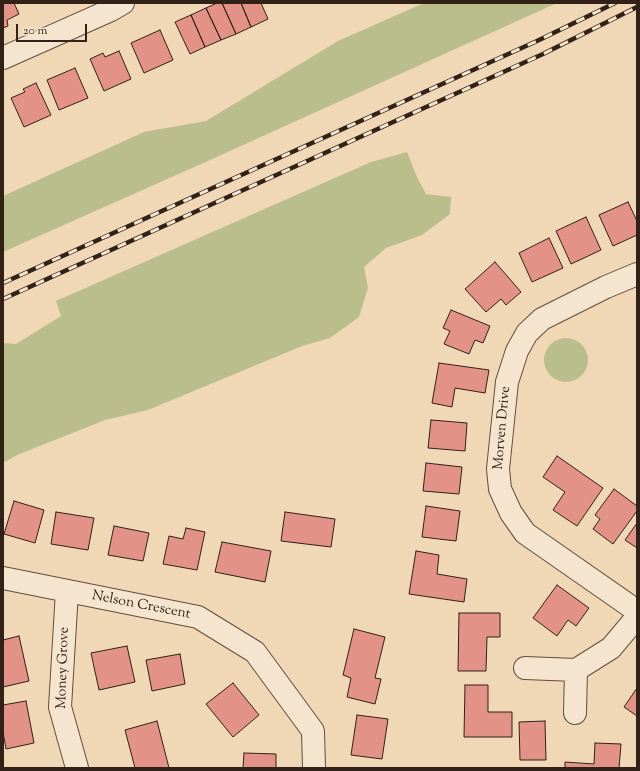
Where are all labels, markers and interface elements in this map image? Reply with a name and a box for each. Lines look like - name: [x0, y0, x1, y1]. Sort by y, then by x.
- scale bar: [18, 16, 89, 42]
- text: 20 m: [23, 22, 47, 40]
- street label: Morven Drive: [491, 385, 515, 471]
- street label: Nelson Crescent: [90, 588, 192, 624]
- street label: Money Grove: [54, 627, 74, 709]

